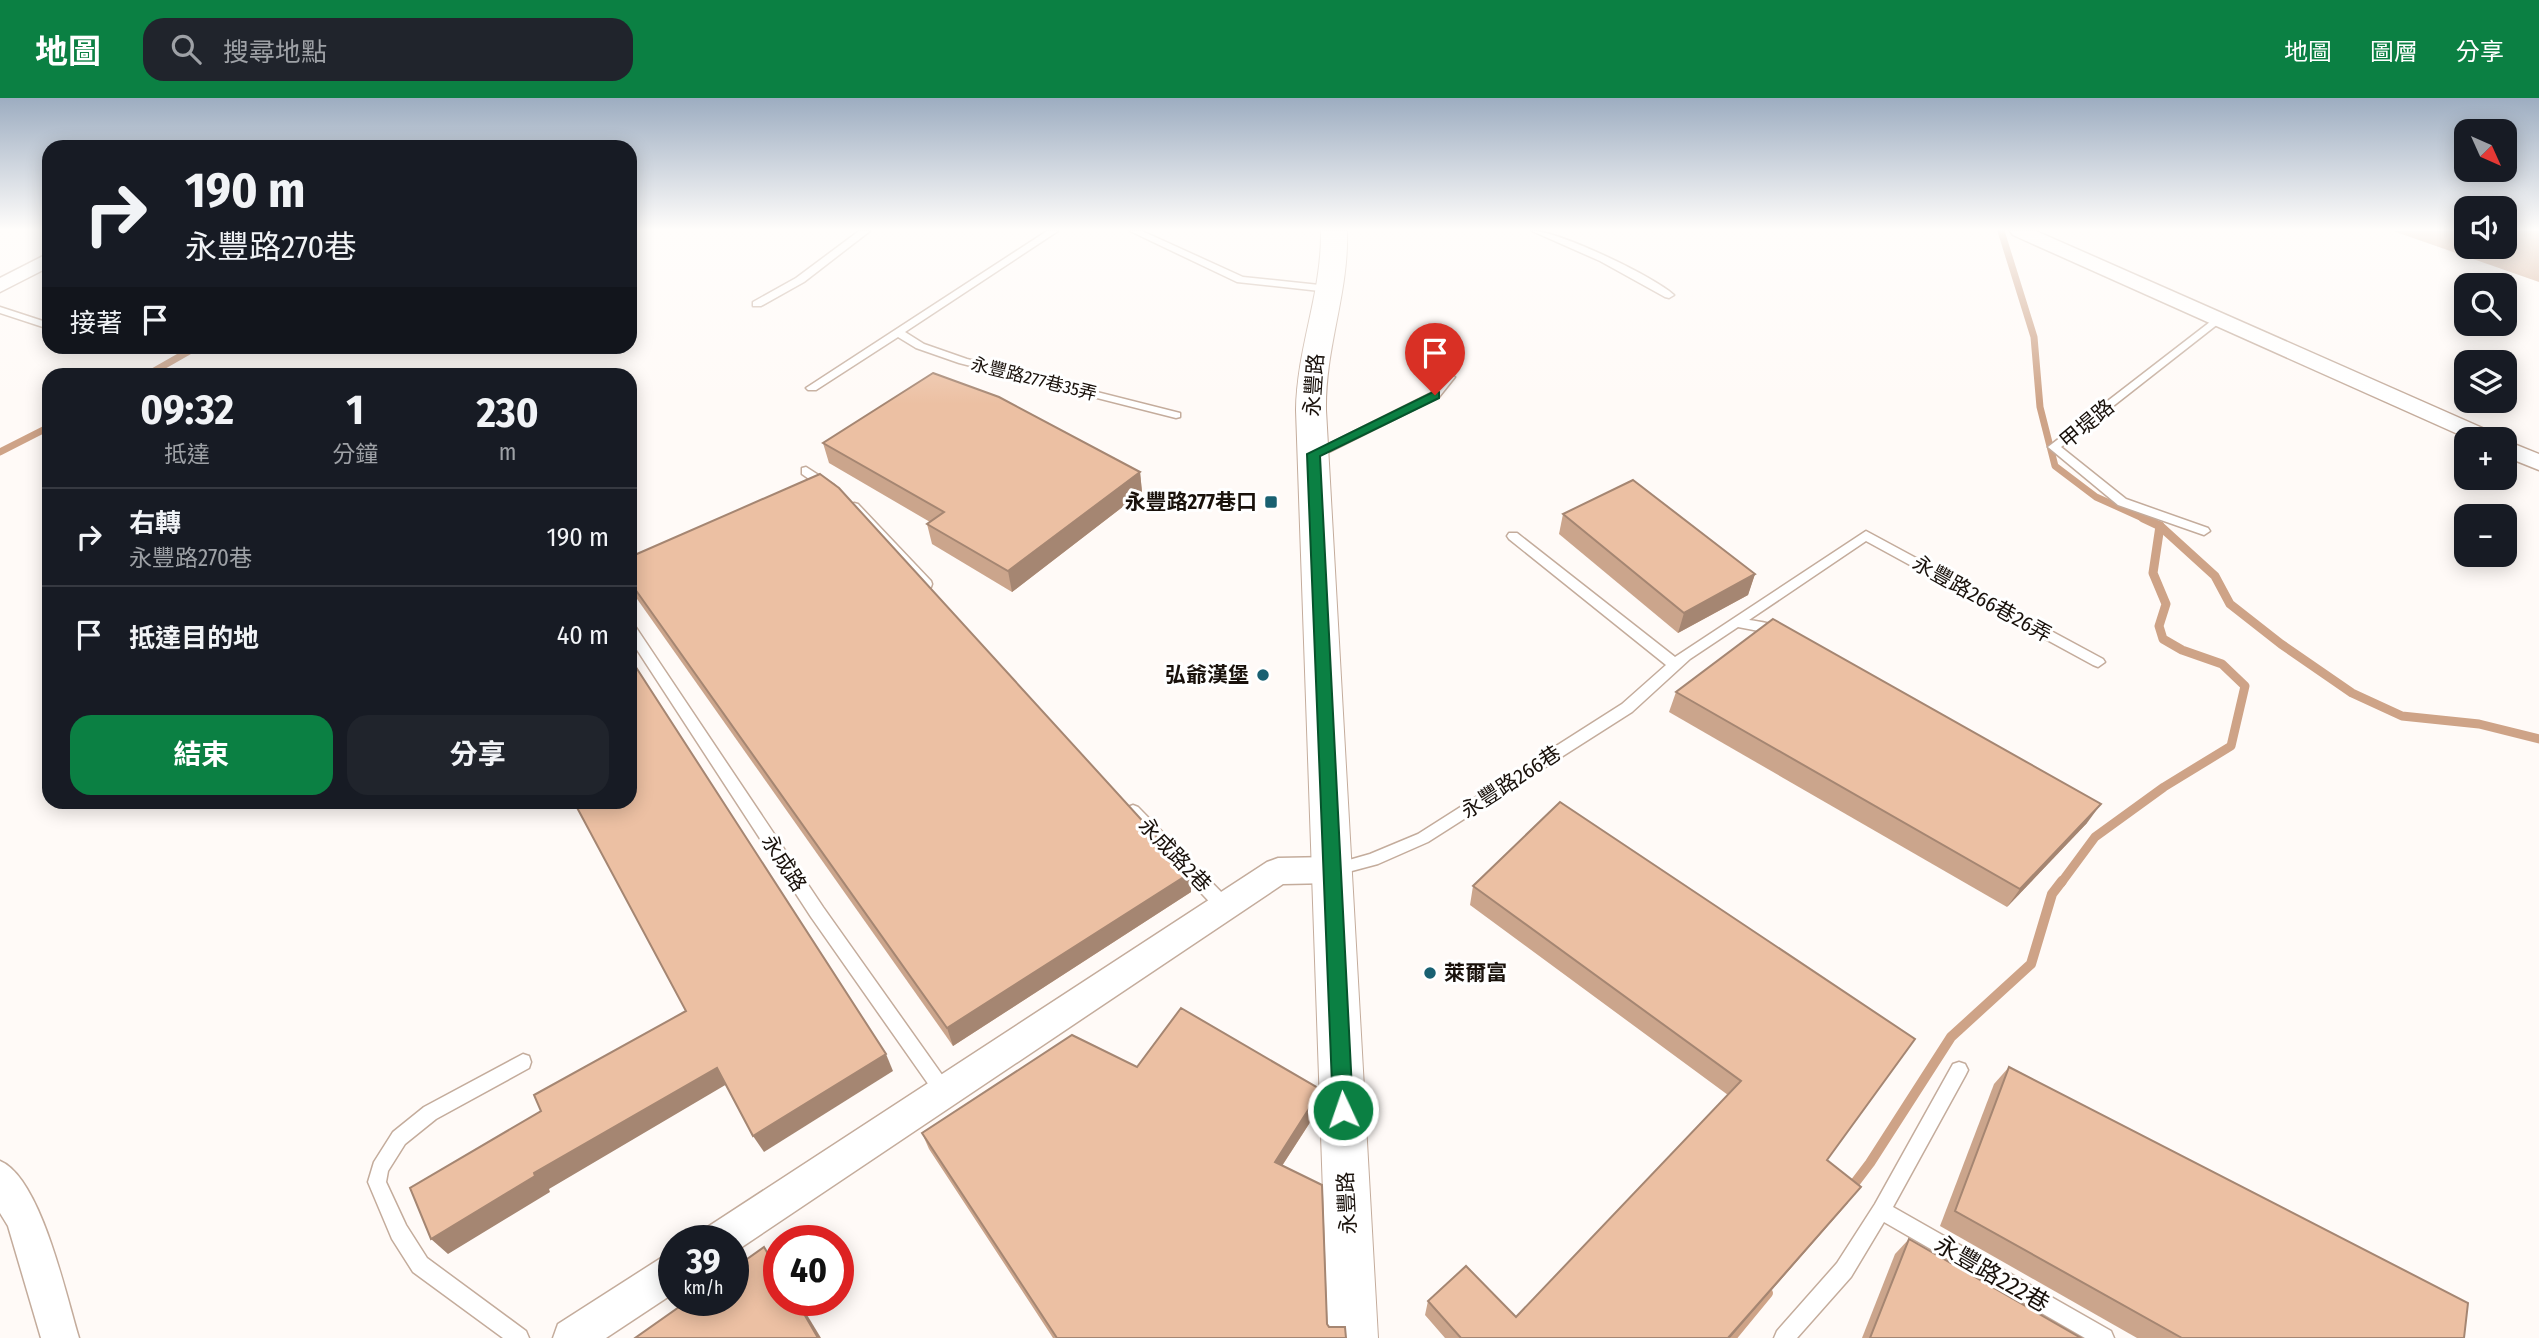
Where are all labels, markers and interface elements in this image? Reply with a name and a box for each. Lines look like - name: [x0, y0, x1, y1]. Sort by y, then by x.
- search box: [143, 18, 633, 81]
- icon: search: [167, 30, 205, 68]
- text: 地圖: [35, 32, 101, 72]
- text: 搜尋地點: [223, 37, 327, 68]
- text: 地圖: [2284, 38, 2332, 66]
- text: 圖層: [2370, 38, 2418, 66]
- text: 分享: [2456, 38, 2504, 66]
- north arrow: [2454, 119, 2516, 182]
- map controls: [2454, 119, 2517, 567]
- text: 190 m: [185, 161, 305, 220]
- icon: right: [70, 168, 161, 259]
- button: sound: [2454, 196, 2517, 259]
- text: 永豐路270巷: [185, 228, 356, 266]
- button: search: [2454, 273, 2517, 336]
- icon: arrive: [136, 301, 174, 339]
- text: 接著: [70, 308, 122, 339]
- pin: [1405, 323, 1465, 395]
- icon: arrive: [1416, 334, 1454, 372]
- button: layers: [2454, 350, 2517, 413]
- street label: 永豐路277巷35弄: [969, 353, 1099, 405]
- street label: 永豐路: [1299, 353, 1329, 417]
- text: 09:32: [140, 385, 234, 435]
- text: 1: [346, 385, 364, 435]
- text: 230: [476, 388, 539, 438]
- street label: 甲堤路: [2055, 394, 2119, 454]
- button: +: [2454, 427, 2517, 490]
- text: m: [499, 438, 516, 466]
- text: 抵達: [164, 440, 210, 468]
- text: 分鐘: [332, 440, 378, 468]
- place label: 永豐路277巷口: [1124, 489, 1257, 515]
- marker: 永豐路277巷口: [1263, 494, 1279, 510]
- button: −: [2454, 504, 2517, 567]
- text: 右轉: [129, 508, 181, 539]
- icon: right: [70, 518, 108, 556]
- text: 190 m: [547, 522, 609, 553]
- text: 永豐路270巷: [129, 544, 252, 572]
- street label: 永豐路266巷26弄: [1908, 550, 2056, 648]
- icon: arrive: [70, 616, 108, 654]
- text: 40 m: [557, 620, 609, 651]
- text: 抵達目的地: [129, 623, 259, 654]
- place label: 弘爺漢堡: [1165, 662, 1249, 688]
- marker: 弘爺漢堡: [1255, 667, 1271, 683]
- button: 結束: [70, 715, 333, 795]
- button: 分享: [347, 715, 609, 795]
- street label: 永豐路266巷: [1456, 740, 1566, 824]
- street label: 永成路2巷: [1133, 812, 1217, 898]
- street label: 永成路: [756, 830, 812, 896]
- place label: 萊爾富: [1444, 960, 1507, 986]
- marker: 萊爾富: [1422, 965, 1438, 981]
- position arrow: [1306, 1073, 1380, 1147]
- street label: 永豐路: [1332, 1171, 1362, 1235]
- speed limit sign: 40: [763, 1225, 854, 1316]
- street label: 永豐路222巷: [1930, 1230, 2054, 1318]
- text: 39: [686, 1240, 721, 1282]
- text: km/h: [683, 1277, 724, 1299]

